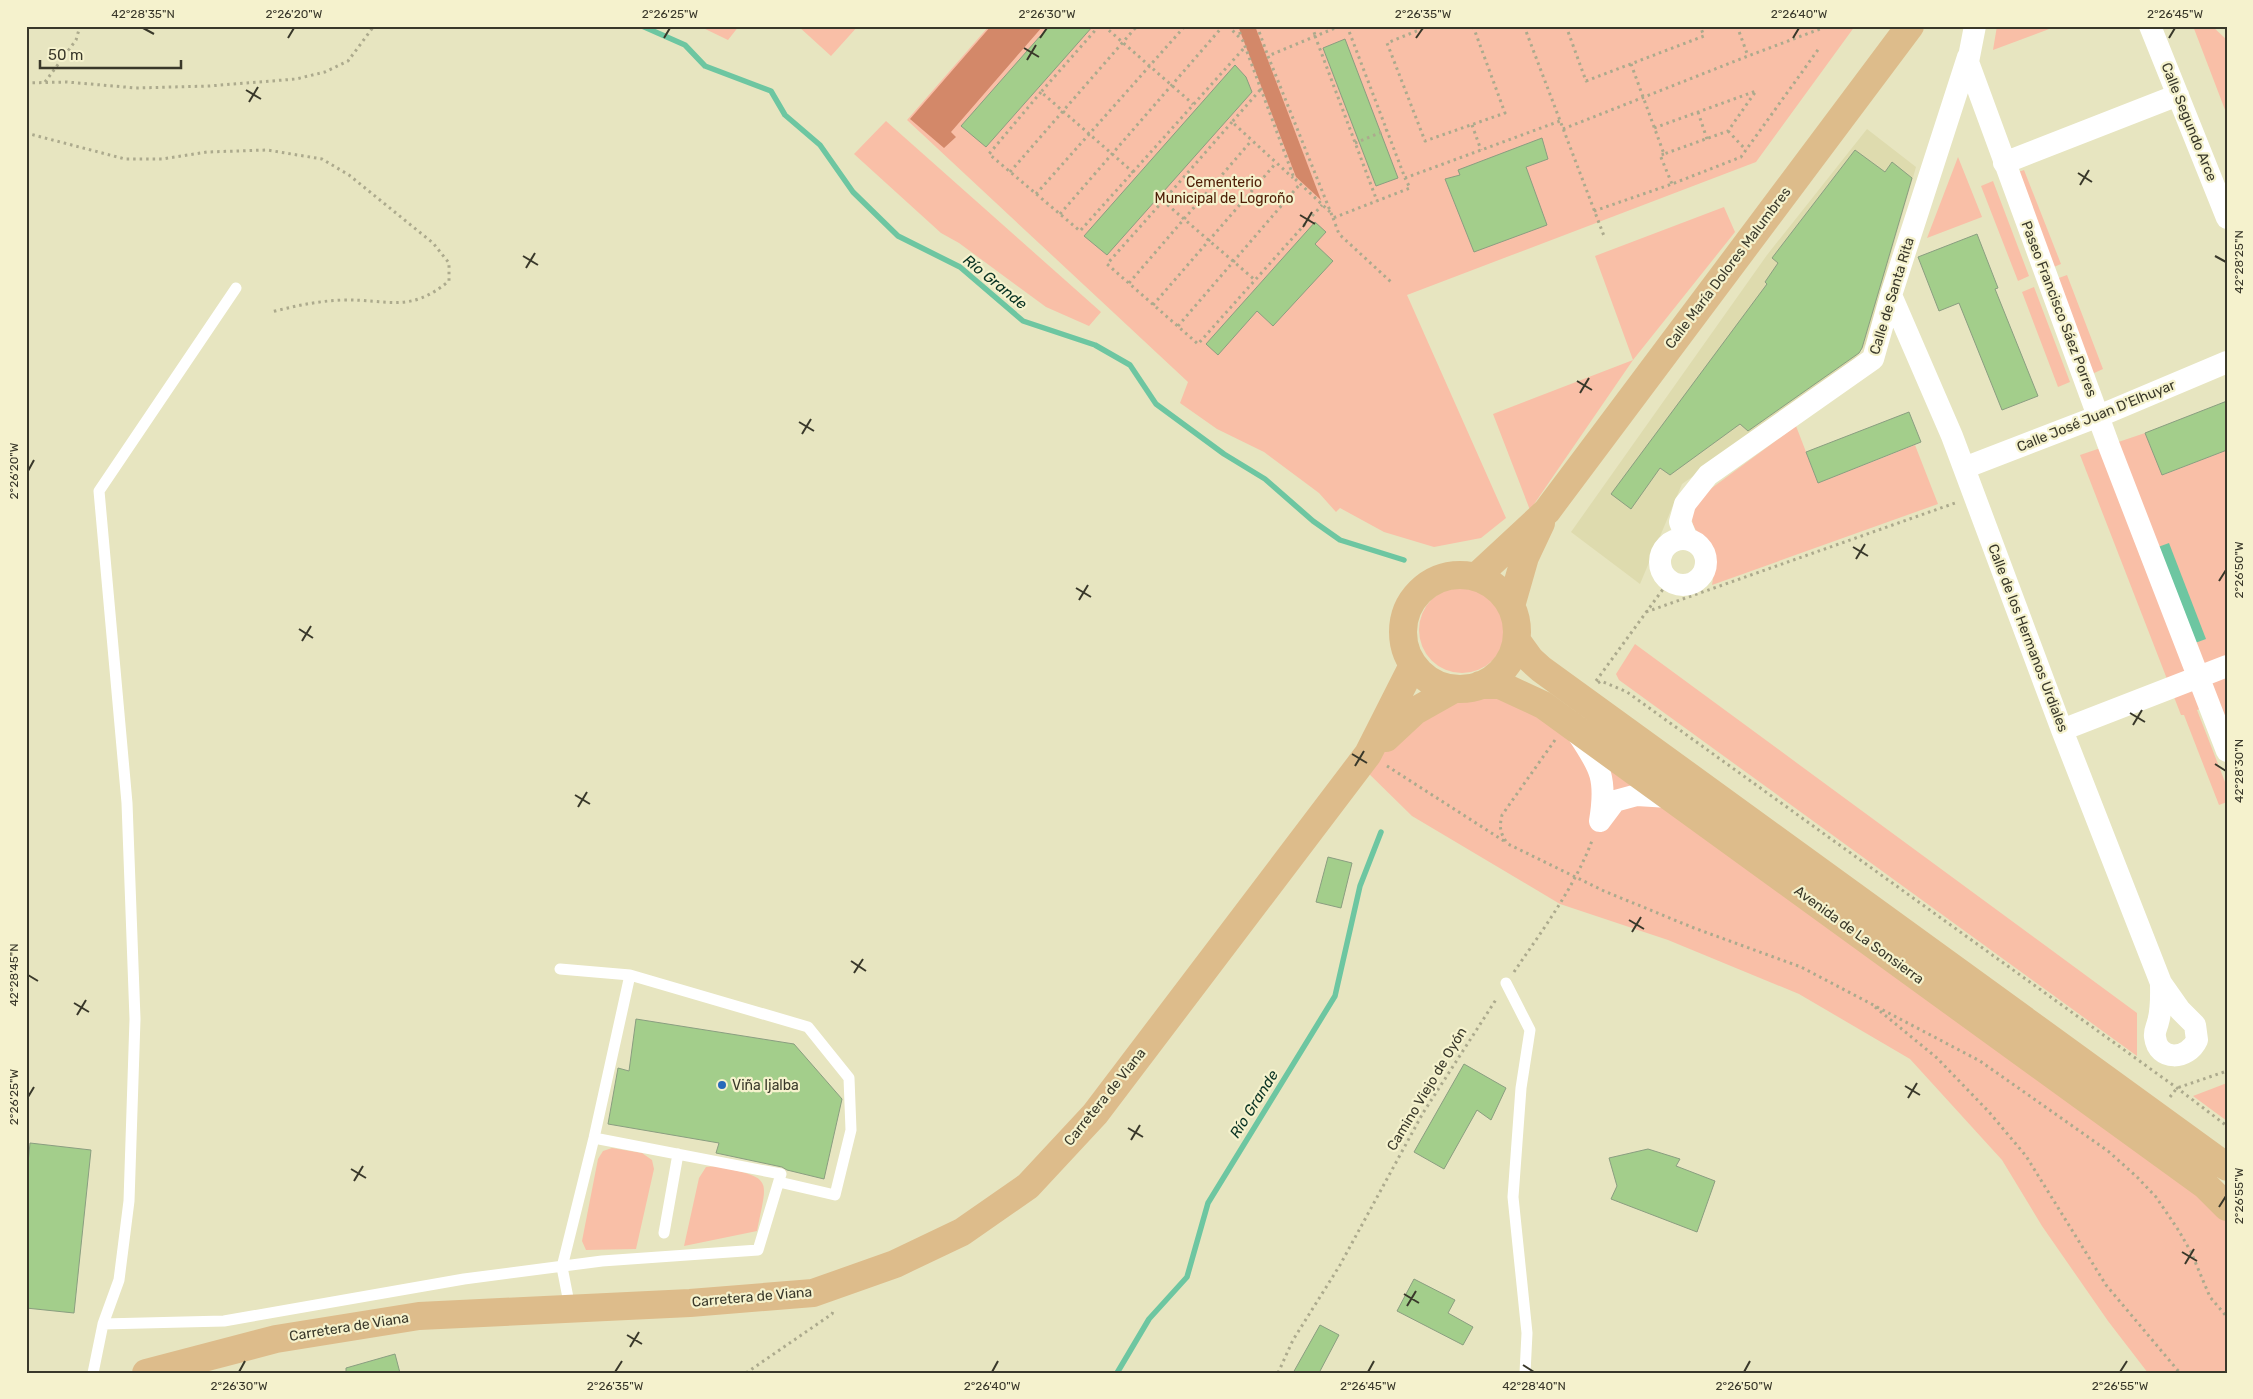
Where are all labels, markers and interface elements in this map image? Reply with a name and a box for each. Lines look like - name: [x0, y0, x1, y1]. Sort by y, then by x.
- text: 42°28'35"N: [111, 7, 175, 21]
- text: 2°26'20"W: [266, 7, 323, 21]
- text: 2°26'25"W: [642, 7, 699, 21]
- text: 2°26'30"W: [1018, 7, 1076, 21]
- text: 2°26'35"W: [1395, 7, 1452, 21]
- text: 2°26'40"W: [1771, 7, 1828, 21]
- text: 2°26'45"W: [2147, 7, 2203, 21]
- scale bar: [40, 38, 181, 70]
- text: 50 m: [48, 46, 83, 64]
- street label: Calle Segundo Arce: [2157, 60, 2221, 184]
- park label: Cementerio Municipal de Logroño: [1155, 174, 1293, 207]
- street label: Calle María Dolores Malumbres: [1662, 184, 1794, 352]
- street label: Paseo Francisco Sáez Porres: [2018, 219, 2100, 399]
- text: 42°28'25"N: [2232, 230, 2246, 294]
- street label: Calle de Santa Rita: [1866, 235, 1918, 357]
- water label: Río Grande: [959, 251, 1031, 314]
- street label: Calle José Juan D'Elhuyar: [2014, 376, 2178, 456]
- text: 2°26'20"W: [7, 442, 21, 499]
- text: 2°26'50"W: [2232, 541, 2246, 599]
- street label: Calle de los Hermanos Urdiales: [1984, 542, 2072, 734]
- text: 42°28'30"N: [2232, 739, 2246, 803]
- street label: Avenida de La Sonsierra: [1791, 882, 1927, 988]
- text: 42°28'45"N: [7, 943, 21, 1007]
- street label: Camino Viejo de Oyón: [1383, 1024, 1471, 1154]
- street label: Carretera de Viana: [1060, 1045, 1150, 1149]
- water label: Río Grande: [1226, 1066, 1282, 1141]
- text: 2°26'25"W: [7, 1068, 21, 1125]
- place label: Viña Ijalba: [732, 1077, 799, 1094]
- marker: Viña Ijalba: [716, 1079, 728, 1091]
- text: 2°26'55"W: [2232, 1167, 2246, 1224]
- street label: Carretera de Viana: [691, 1283, 813, 1311]
- street label: Carretera de Viana: [288, 1309, 410, 1345]
- text: 2°26'30"W: [210, 1379, 268, 1393]
- text: 2°26'35"W: [587, 1379, 644, 1393]
- text: 2°26'40"W: [964, 1379, 1021, 1393]
- text: 2°26'45"W: [1340, 1379, 1396, 1393]
- text: 42°28'40"N: [1502, 1379, 1566, 1393]
- text: 2°26'50"W: [1715, 1379, 1773, 1393]
- text: 2°26'55"W: [2092, 1379, 2149, 1393]

